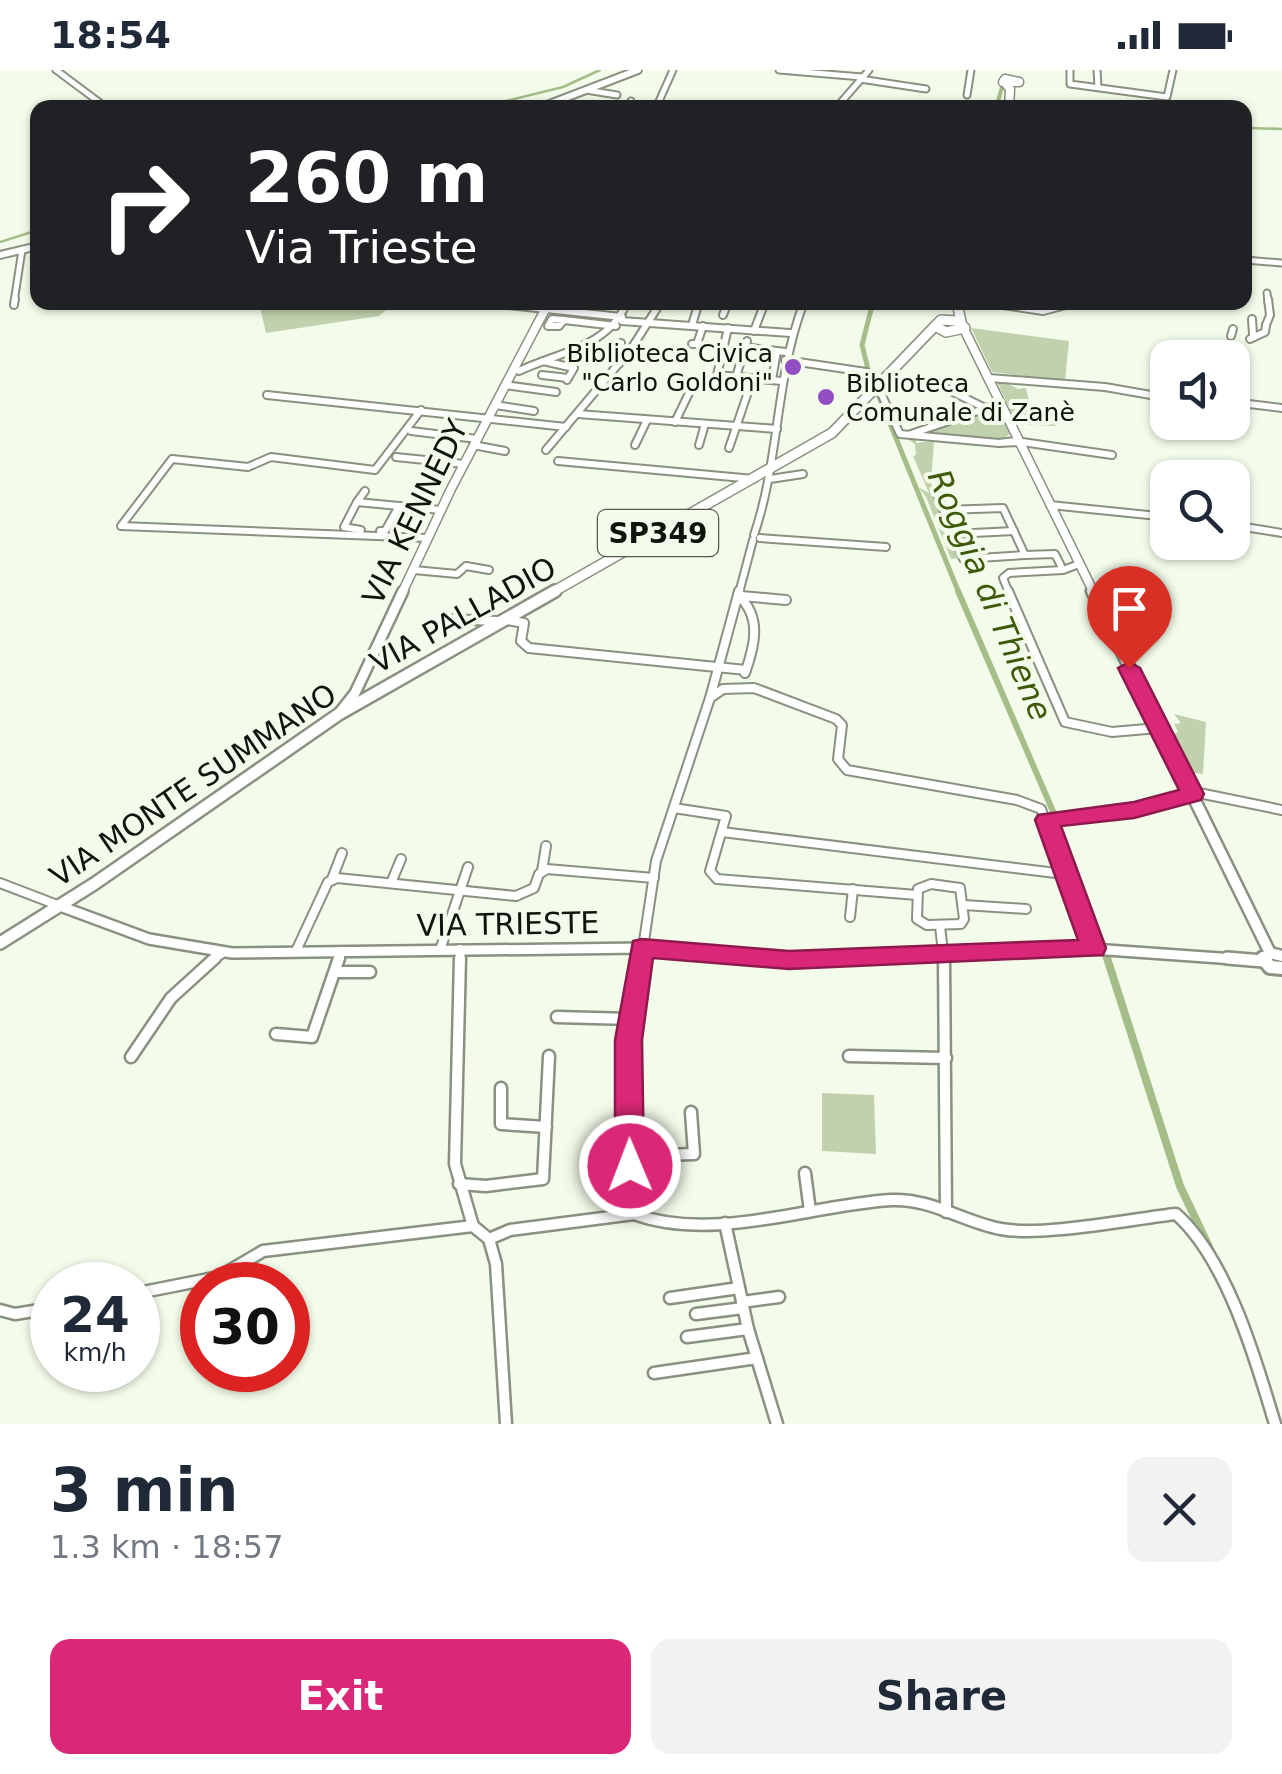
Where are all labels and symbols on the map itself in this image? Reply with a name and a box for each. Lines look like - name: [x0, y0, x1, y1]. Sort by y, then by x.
- place label: Biblioteca Civica "Carlo Goldoni": [566, 339, 773, 397]
- marker: Biblioteca Civica "Carlo Goldoni": [782, 356, 804, 378]
- place label: Biblioteca Comunale di Zanè: [846, 369, 1075, 427]
- marker: Biblioteca Comunale di Zanè: [815, 386, 837, 408]
- street label: VIA KENNEDY: [355, 413, 475, 610]
- water label: Roggia di Thiene: [920, 464, 1060, 726]
- road number: SP349: [598, 510, 718, 556]
- street label: VIA PALLADIO: [364, 550, 562, 680]
- pin: [1087, 566, 1172, 669]
- street label: VIA MONTE SUMMANO: [43, 676, 343, 894]
- street label: VIA TRIESTE: [416, 905, 600, 943]
- position arrow: [578, 1114, 682, 1218]
- speed limit sign: 30: [180, 1262, 310, 1392]

